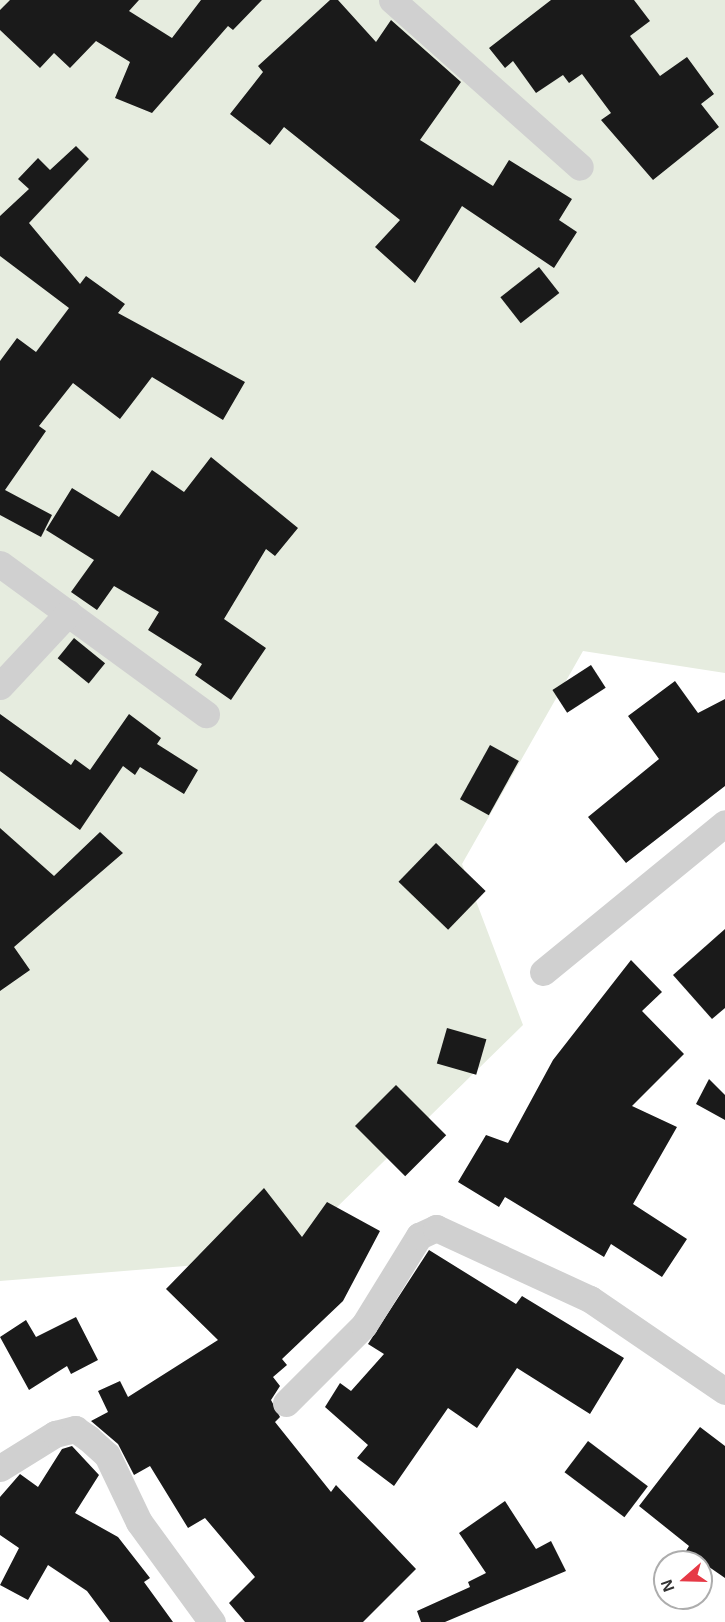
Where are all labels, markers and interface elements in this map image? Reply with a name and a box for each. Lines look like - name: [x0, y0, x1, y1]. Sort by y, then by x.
- north arrow: [653, 1550, 713, 1610]
- text: N: [658, 1577, 677, 1594]

